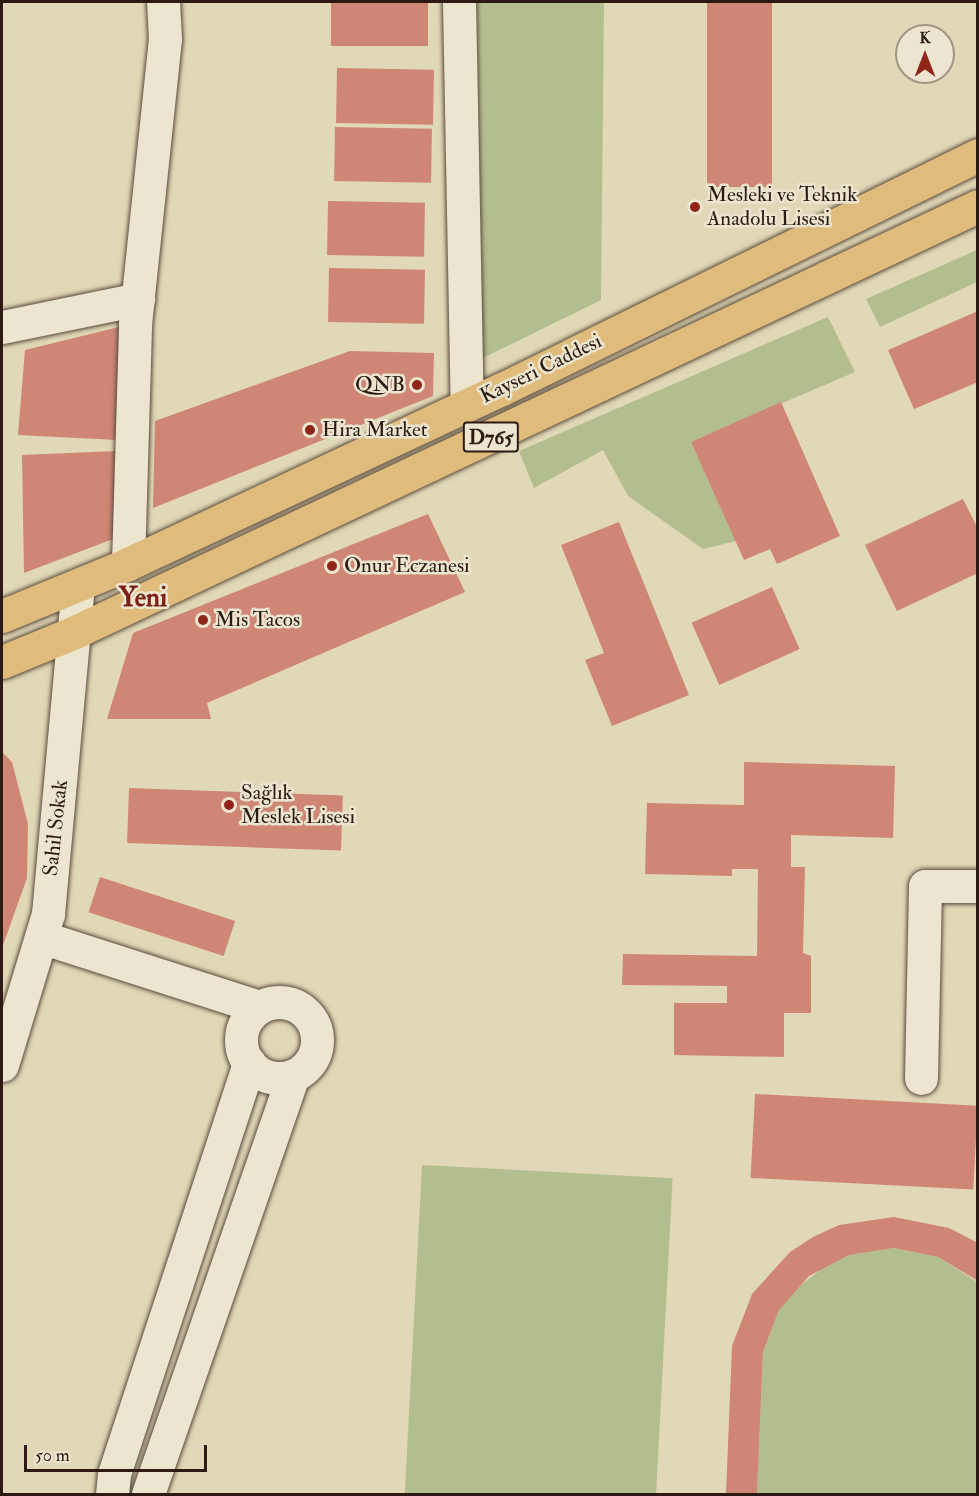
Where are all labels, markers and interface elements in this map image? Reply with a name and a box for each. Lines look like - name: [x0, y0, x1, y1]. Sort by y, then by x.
- north arrow: [895, 24, 955, 84]
- text: K: [919, 28, 931, 48]
- place label: Mesleki ve Teknik Anadolu Lisesi: [707, 182, 857, 232]
- marker: Mesleki ve Teknik Anadolu Lisesi: [688, 200, 702, 214]
- street label: Kayseri Caddesi: [476, 329, 606, 409]
- place label: QNB: [355, 372, 405, 398]
- marker: QNB: [410, 378, 424, 392]
- place label: Hira Market: [322, 417, 428, 443]
- road number: D765: [462, 420, 520, 454]
- marker: Hira Market: [303, 423, 317, 437]
- place label: Onur Eczanesi: [344, 553, 470, 579]
- marker: Onur Eczanesi: [325, 559, 339, 573]
- district label: Yeni: [119, 582, 167, 614]
- place label: Mis Tacos: [215, 607, 300, 633]
- marker: Mis Tacos: [196, 613, 210, 627]
- street label: Sahil Sokak: [38, 778, 74, 878]
- place label: Sağlık Meslek Lisesi: [241, 780, 355, 830]
- marker: Sağlık Meslek Lisesi: [222, 798, 236, 812]
- scale bar: [27, 1433, 210, 1471]
- text: 50 m: [35, 1444, 70, 1467]

